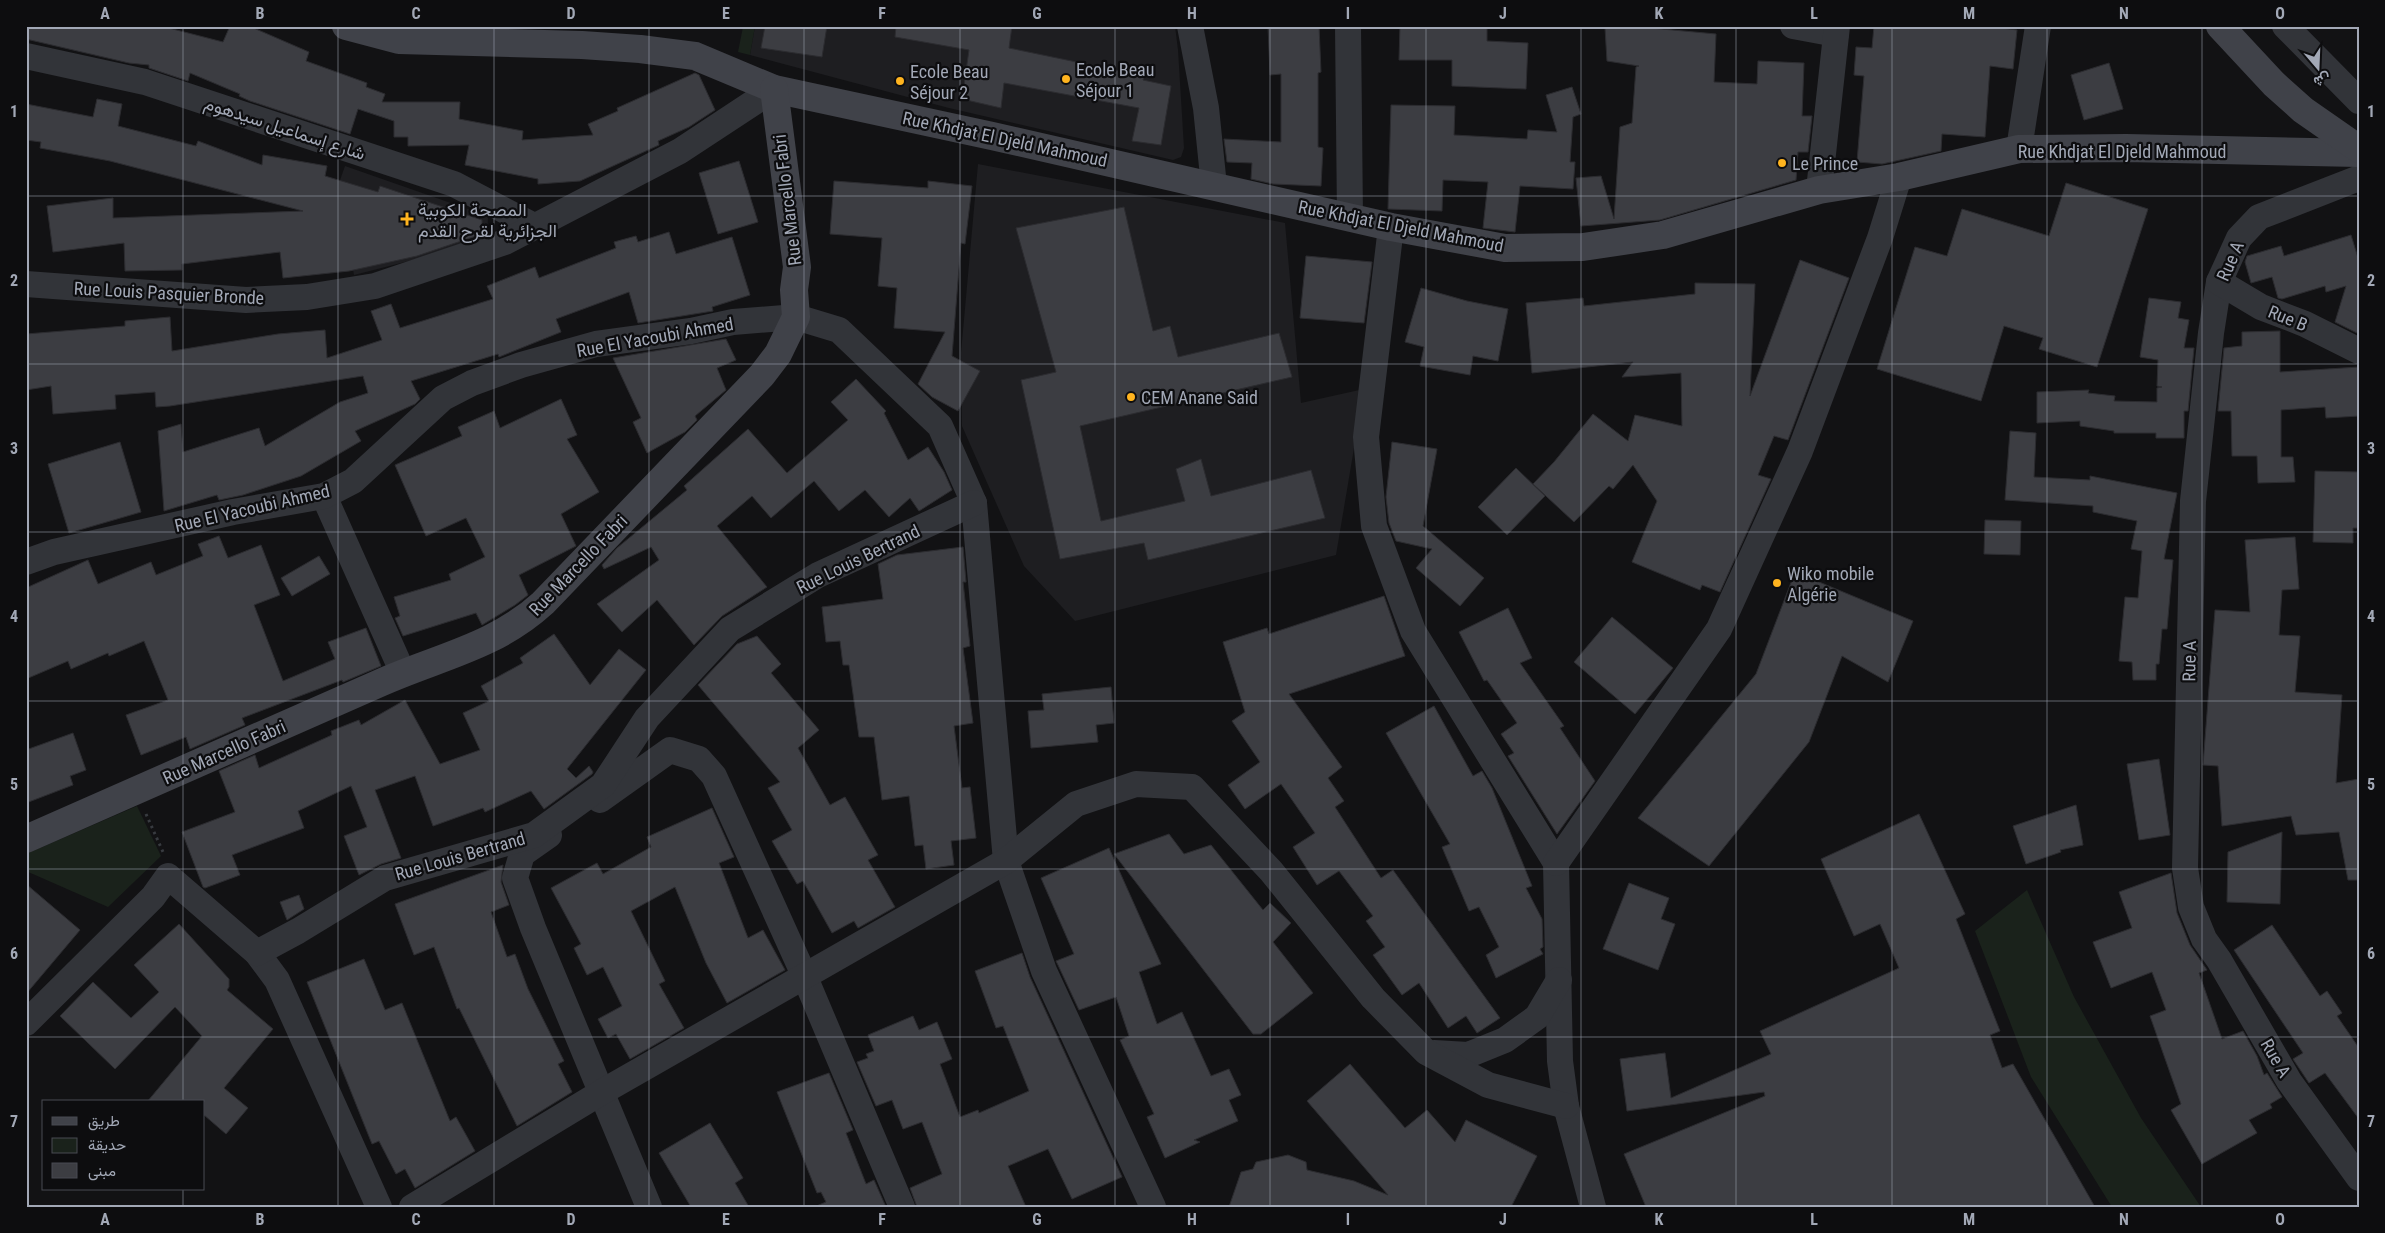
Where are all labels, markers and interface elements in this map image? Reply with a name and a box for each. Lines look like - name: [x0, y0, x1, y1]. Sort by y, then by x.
- text: A: [100, 4, 110, 23]
- text: B: [256, 4, 265, 23]
- text: C: [411, 4, 421, 23]
- text: D: [566, 4, 576, 23]
- text: E: [722, 4, 730, 23]
- text: F: [878, 4, 886, 23]
- text: G: [1032, 4, 1042, 23]
- text: H: [1187, 4, 1197, 23]
- text: I: [1346, 4, 1350, 23]
- text: J: [1499, 4, 1507, 23]
- text: K: [1655, 4, 1664, 23]
- text: L: [1810, 4, 1818, 23]
- text: M: [1963, 4, 1975, 23]
- text: N: [2119, 4, 2129, 23]
- text: O: [2275, 4, 2285, 23]
- north arrow: [2292, 42, 2342, 92]
- place label: Ecole Beau Séjour 1: [1076, 59, 1154, 101]
- place label: Ecole Beau Séjour 2: [910, 61, 988, 103]
- text: ش: [2311, 69, 2333, 91]
- marker: Ecole Beau Séjour 1: [1060, 73, 1072, 85]
- marker: Ecole Beau Séjour 2: [894, 75, 906, 87]
- street label: شارع إسماعيل سيدهوم: [201, 92, 368, 166]
- text: 1: [10, 102, 18, 121]
- text: 1: [2367, 102, 2375, 121]
- street label: Rue Khdjat El Djeld Mahmoud: [901, 107, 1109, 171]
- street label: Rue Marcello Fabri: [769, 133, 805, 267]
- street label: Rue Khdjat El Djeld Mahmoud: [2018, 141, 2226, 162]
- place label: Le Prince: [1792, 153, 1858, 174]
- marker: Le Prince: [1776, 157, 1788, 169]
- street label: Rue Khdjat El Djeld Mahmoud: [1297, 196, 1505, 256]
- place label: المصحة الكوبية الجزائرية لقرح القدم: [418, 199, 557, 243]
- marker: المصحة الكوبية الجزائرية لقرح القدم: [400, 212, 414, 226]
- street label: Rue A: [2212, 237, 2248, 284]
- text: 2: [10, 271, 18, 290]
- text: 2: [2367, 271, 2375, 290]
- street label: Rue Louis Pasquier Bronde: [73, 278, 265, 308]
- street label: Rue B: [2265, 301, 2311, 335]
- street label: Rue El Yacoubi Ahmed: [575, 313, 735, 361]
- place label: CEM Anane Said: [1141, 387, 1258, 408]
- marker: CEM Anane Said: [1125, 391, 1137, 403]
- text: 3: [10, 439, 18, 458]
- text: 3: [2367, 439, 2375, 458]
- street label: Rue El Yacoubi Ahmed: [172, 480, 332, 536]
- street label: Rue Marcello Fabri: [525, 510, 631, 620]
- street label: Rue Louis Bertrand: [793, 520, 923, 598]
- place label: Wiko mobile Algérie: [1787, 563, 1874, 605]
- marker: Wiko mobile Algérie: [1771, 577, 1783, 589]
- text: 4: [10, 607, 18, 626]
- text: 4: [2367, 607, 2375, 626]
- street label: Rue A: [2178, 640, 2200, 682]
- street label: Rue Marcello Fabri: [159, 716, 289, 788]
- text: 5: [10, 775, 18, 794]
- text: 5: [2367, 775, 2375, 794]
- street label: Rue Louis Bertrand: [392, 827, 528, 885]
- text: 6: [10, 944, 18, 963]
- text: 6: [2367, 944, 2375, 963]
- street label: Rue A: [2257, 1035, 2296, 1082]
- legend: [42, 1100, 205, 1190]
- text: 7: [10, 1112, 18, 1131]
- text: طريق: [88, 1112, 120, 1131]
- text: 7: [2367, 1112, 2375, 1131]
- text: حديقة: [88, 1136, 126, 1154]
- text: مبنى: [88, 1162, 116, 1181]
- text: A: [100, 1210, 110, 1229]
- text: B: [256, 1210, 265, 1229]
- text: C: [411, 1210, 421, 1229]
- text: D: [566, 1210, 576, 1229]
- text: E: [722, 1210, 730, 1229]
- text: F: [878, 1210, 886, 1229]
- text: G: [1032, 1210, 1042, 1229]
- text: H: [1187, 1210, 1197, 1229]
- text: I: [1346, 1210, 1350, 1229]
- text: J: [1499, 1210, 1507, 1229]
- text: K: [1655, 1210, 1664, 1229]
- text: L: [1810, 1210, 1818, 1229]
- text: M: [1963, 1210, 1975, 1229]
- text: N: [2119, 1210, 2129, 1229]
- text: O: [2275, 1210, 2285, 1229]

